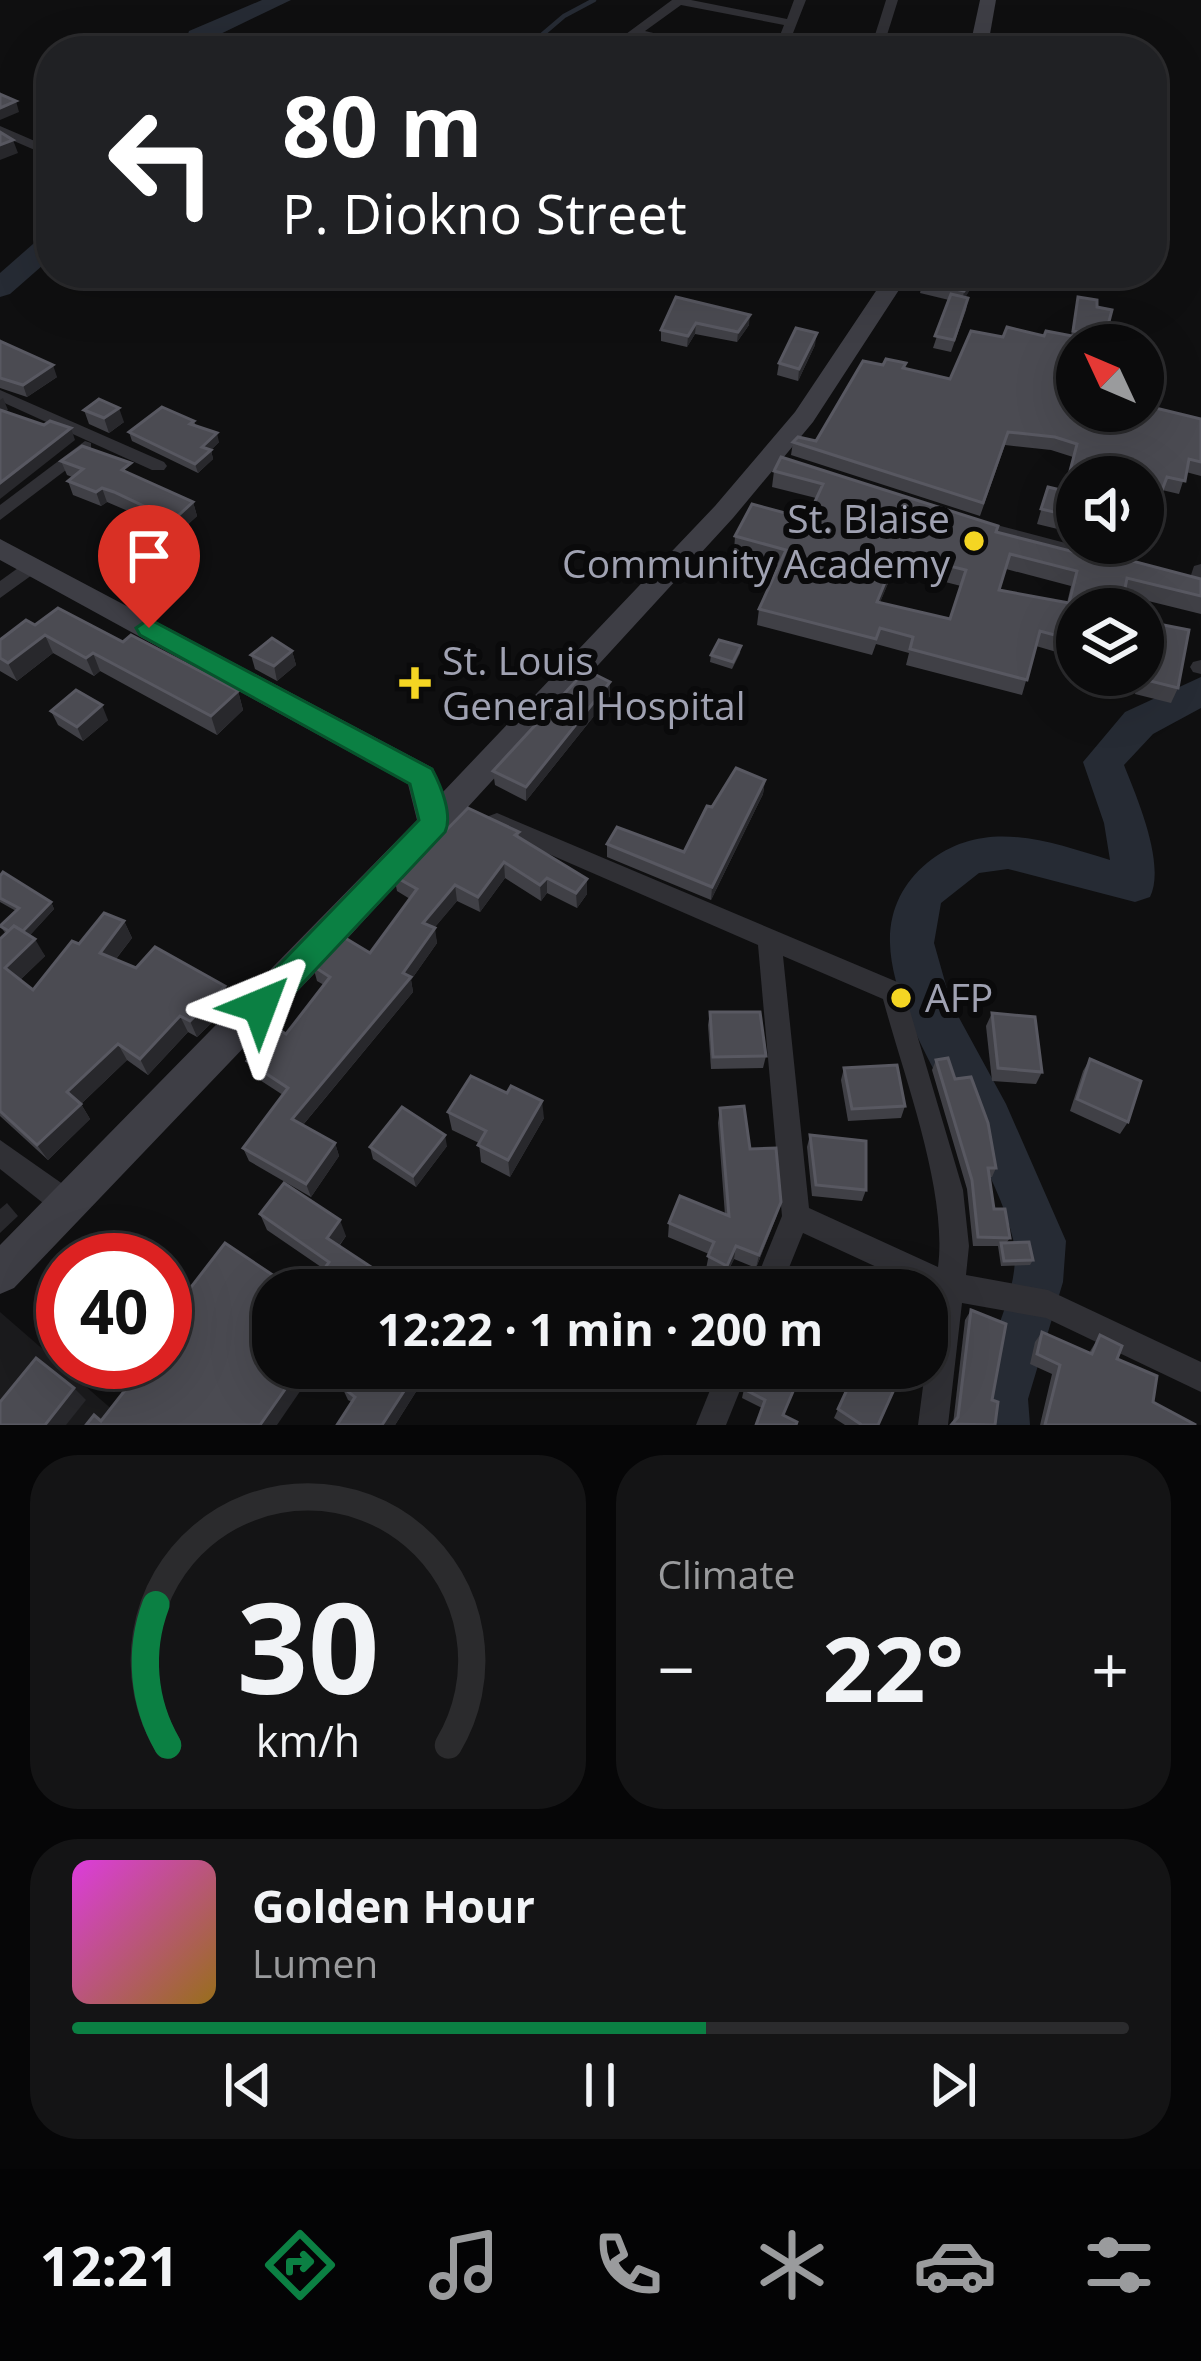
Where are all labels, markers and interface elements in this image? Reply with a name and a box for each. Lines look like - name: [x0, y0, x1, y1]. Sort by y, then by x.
- text: 80 m: [282, 67, 482, 182]
- icon: left: [84, 84, 240, 240]
- text: P. Diokno Street: [282, 176, 687, 250]
- north arrow: [1056, 324, 1164, 432]
- map controls: [1056, 324, 1164, 696]
- button: sound: [1056, 456, 1164, 564]
- place label: St. Blaise Community Academy: [562, 491, 950, 589]
- pin: [98, 505, 200, 628]
- icon: arrive: [116, 523, 182, 589]
- marker: St. Blaise Community Academy: [961, 528, 987, 554]
- button: layers: [1056, 588, 1164, 696]
- place label: St. Louis General Hospital: [442, 633, 746, 731]
- marker: St. Louis General Hospital: [399, 667, 431, 699]
- position arrow: [197, 943, 323, 1069]
- place label: AFP: [925, 970, 993, 1023]
- marker: AFP: [888, 985, 914, 1011]
- speed limit sign: 40: [36, 1233, 192, 1389]
- text: 12:22 · 1 min · 200 m: [377, 1298, 823, 1359]
- text: Climate: [658, 1547, 795, 1600]
- text: 30: [236, 1561, 379, 1731]
- text: 22°: [823, 1606, 964, 1728]
- text: −: [658, 1623, 695, 1713]
- text: +: [1091, 1623, 1129, 1713]
- text: km/h: [256, 1711, 360, 1770]
- text: Golden Hour: [252, 1875, 535, 1936]
- text: Lumen: [252, 1936, 378, 1989]
- icon: previous: [215, 2052, 281, 2118]
- icon: pause: [567, 2052, 633, 2118]
- icon: next: [920, 2052, 986, 2118]
- icon: directions: [258, 2223, 342, 2307]
- icon: music: [422, 2223, 506, 2307]
- icon: phone: [586, 2223, 670, 2307]
- icon: climate: [750, 2223, 834, 2307]
- icon: car: [913, 2223, 997, 2307]
- icon: filters: [1077, 2223, 1161, 2307]
- text: 12:21: [40, 2228, 179, 2302]

